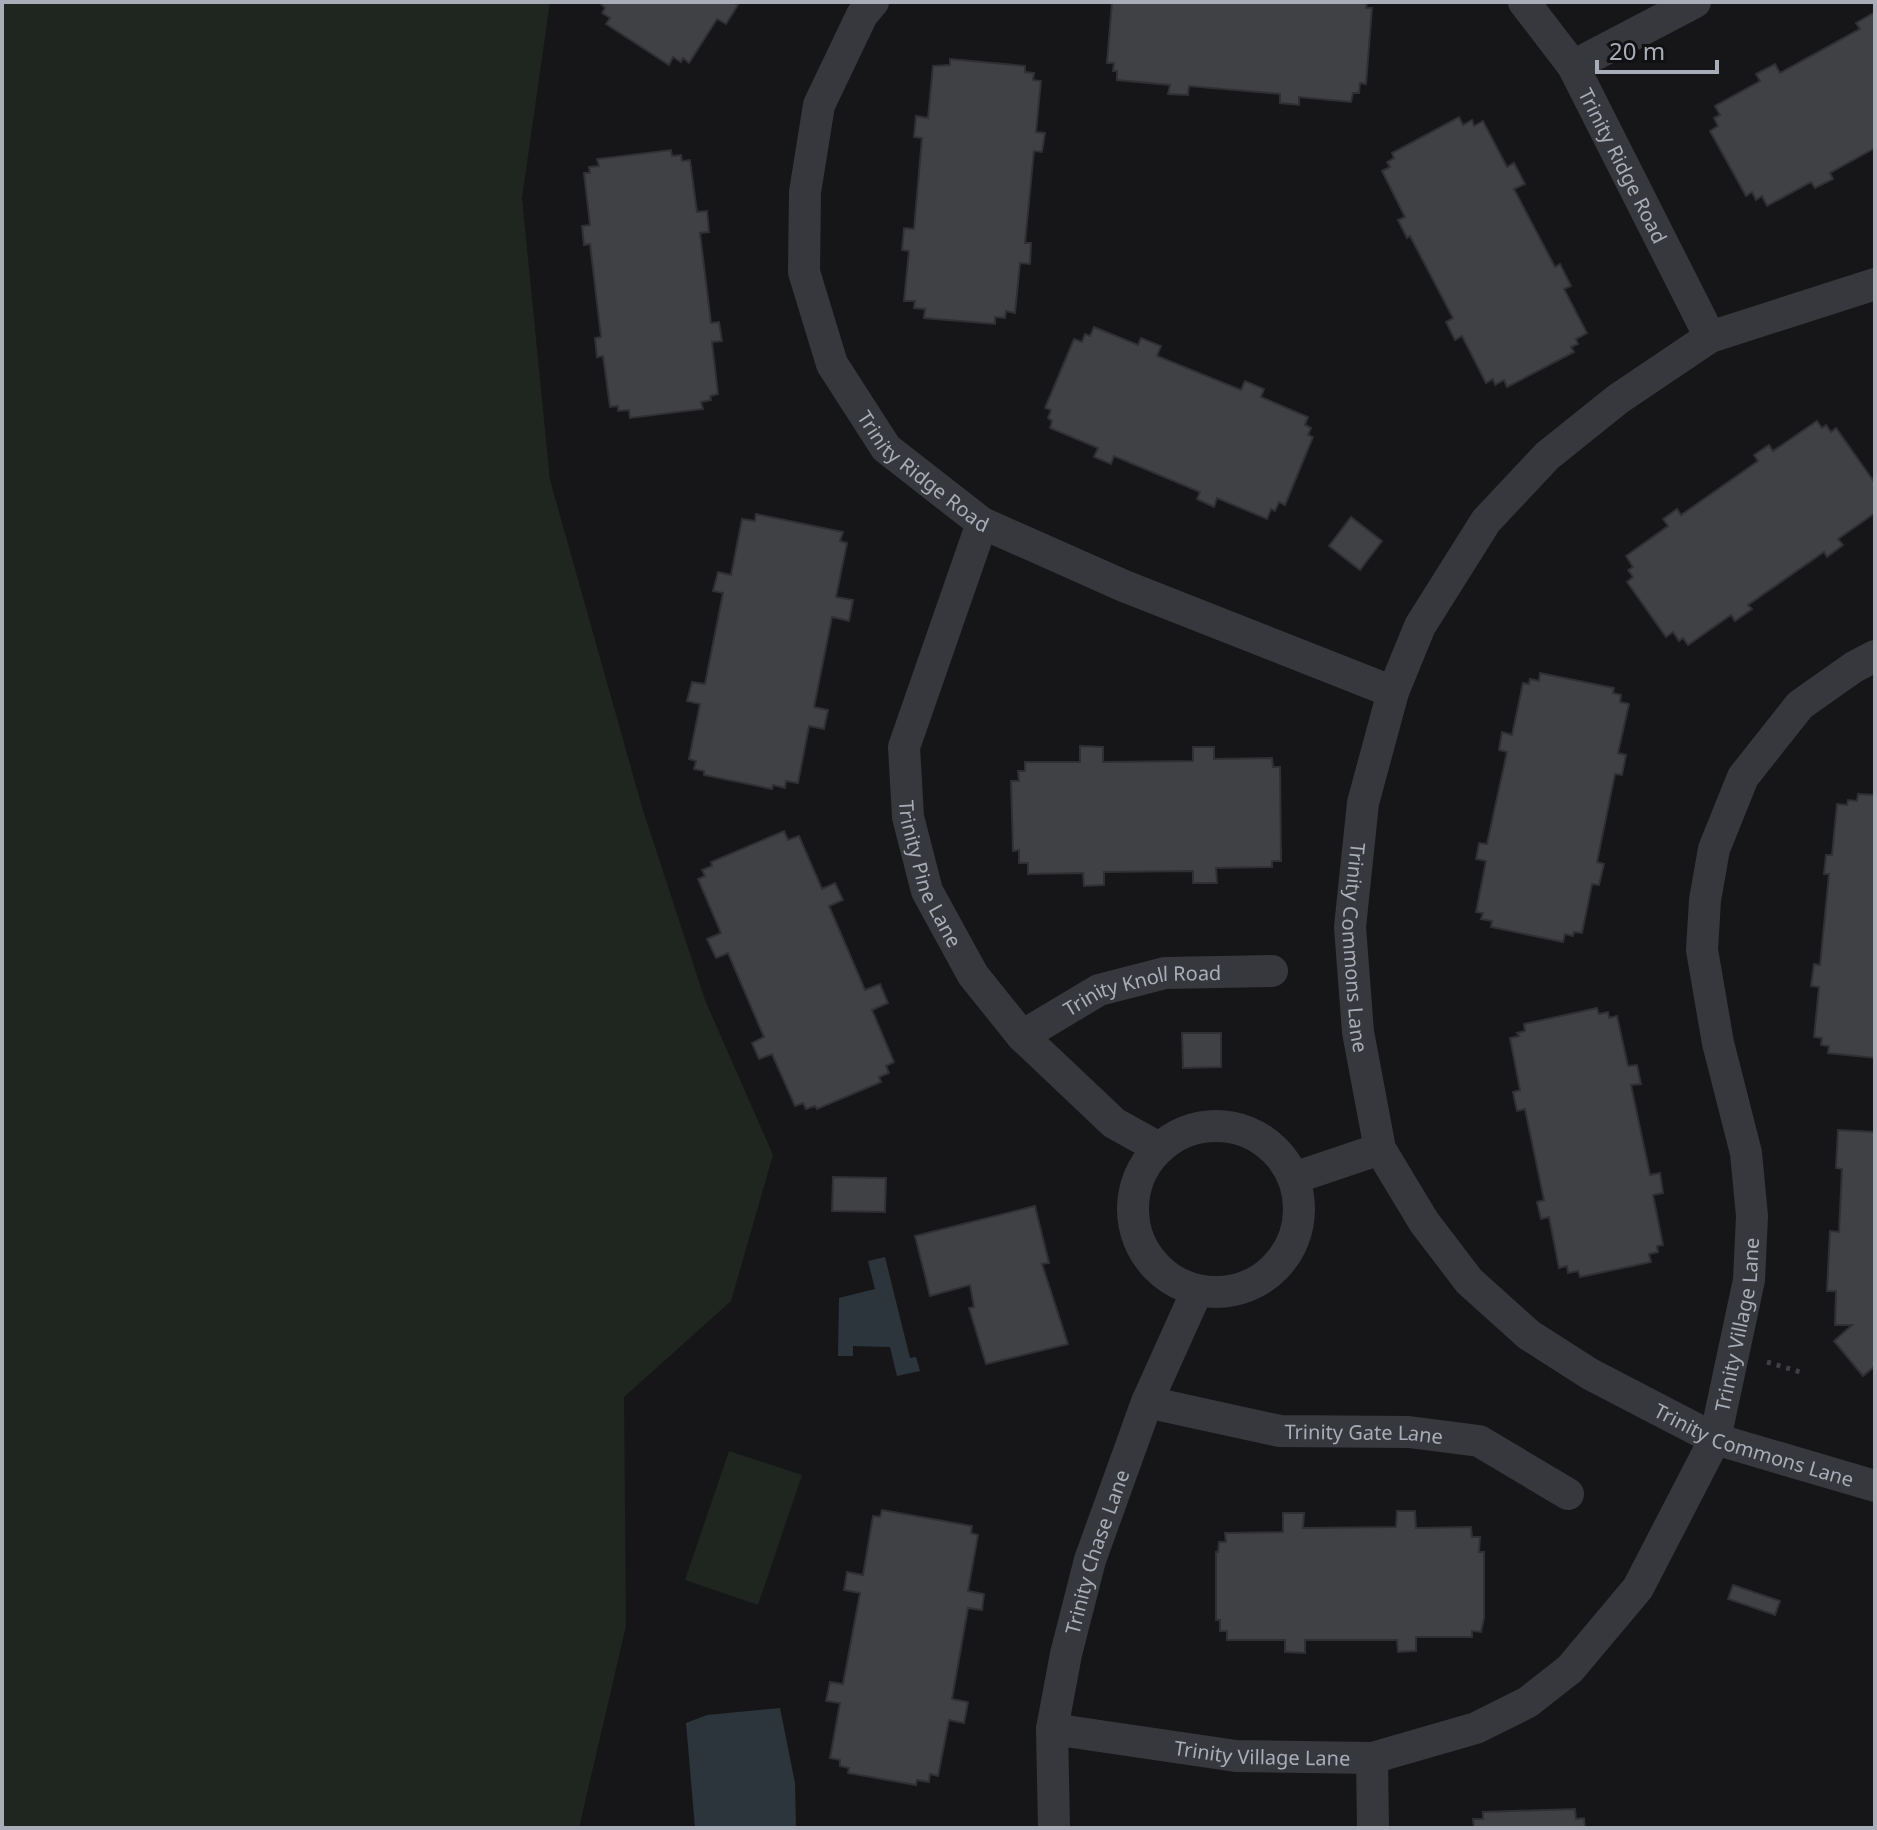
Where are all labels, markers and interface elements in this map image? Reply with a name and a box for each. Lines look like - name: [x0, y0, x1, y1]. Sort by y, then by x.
- scale bar: [1597, 24, 1717, 74]
- text: 20 m: [1609, 34, 1665, 67]
- street label: Trinity Ridge Road: [1573, 83, 1674, 248]
- street label: Trinity Ridge Road: [852, 405, 993, 538]
- street label: Trinity Pine Lane: [894, 799, 969, 952]
- street label: Trinity Commons Lane: [1336, 841, 1375, 1055]
- street label: Trinity Knoll Road: [1058, 958, 1222, 1022]
- street label: Trinity Village Lane: [1708, 1237, 1764, 1414]
- street label: Trinity Commons Lane: [1650, 1396, 1857, 1493]
- street label: Trinity Gate Lane: [1284, 1418, 1445, 1450]
- street label: Trinity Chase Lane: [1058, 1466, 1135, 1637]
- street label: Trinity Village Lane: [1172, 1734, 1351, 1771]

